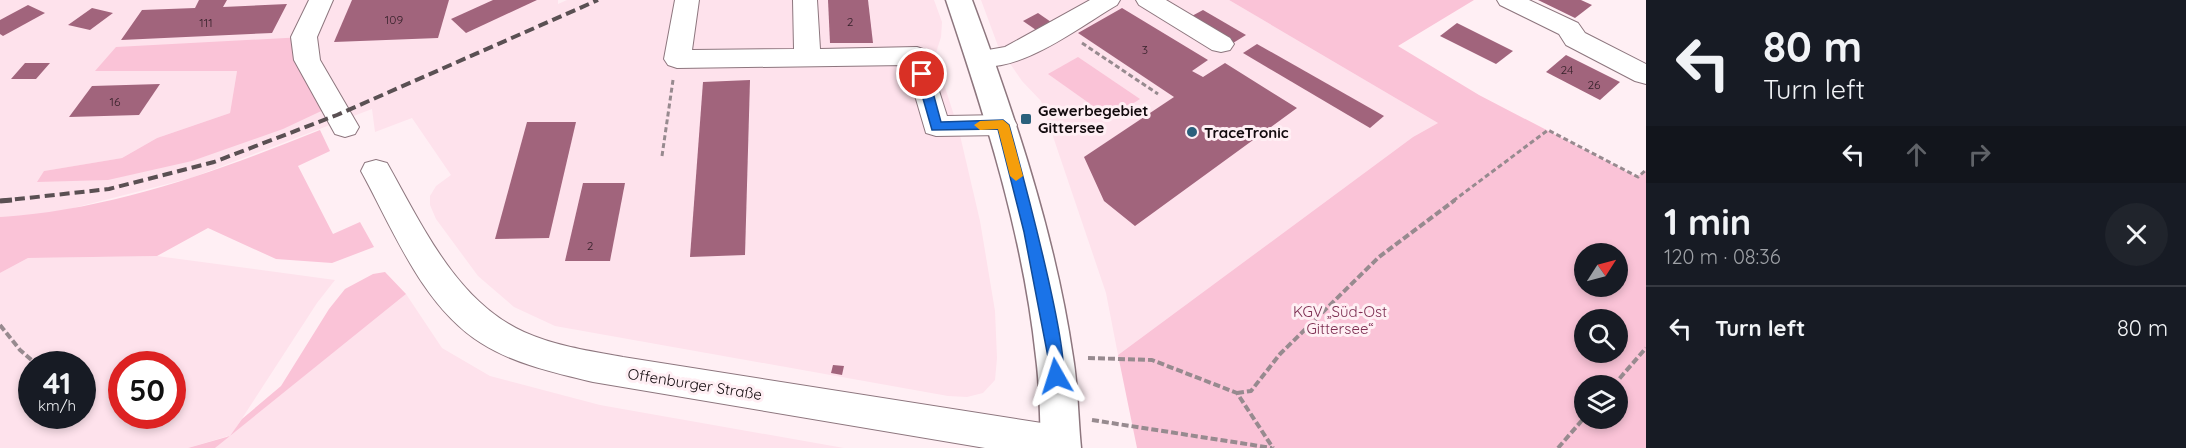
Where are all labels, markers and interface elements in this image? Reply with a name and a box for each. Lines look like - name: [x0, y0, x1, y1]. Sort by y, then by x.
- house number: 109: [385, 12, 403, 27]
- house number: 2: [847, 14, 854, 29]
- house number: 111: [199, 15, 213, 30]
- text: 80 m: [1763, 20, 1862, 73]
- icon: left: [1664, 24, 1742, 102]
- house number: 3: [1142, 42, 1148, 57]
- pin: [896, 48, 947, 99]
- icon: arrive: [905, 57, 938, 90]
- house number: 24: [1561, 62, 1573, 77]
- text: Turn left: [1763, 72, 1865, 106]
- house number: 26: [1587, 77, 1601, 92]
- house number: 16: [110, 94, 121, 109]
- place label: Gewerbegebiet Gittersee: [1038, 101, 1148, 137]
- marker: Gewerbegebiet Gittersee: [1019, 112, 1033, 126]
- place label: TraceTronic: [1204, 123, 1289, 142]
- marker: TraceTronic: [1185, 125, 1199, 139]
- icon: left: [1837, 138, 1870, 171]
- icon: ahead: [1900, 138, 1933, 171]
- icon: right: [1963, 138, 1996, 171]
- text: 1 min: [1664, 199, 1751, 244]
- button: close: [2105, 203, 2168, 266]
- house number: 2: [587, 238, 594, 253]
- north arrow: [1574, 243, 1628, 297]
- map controls: [1574, 243, 1628, 429]
- text: 120 m · 08:36: [1664, 244, 1781, 269]
- park label: KGV „Süd-Ost Gittersee“: [1293, 302, 1387, 338]
- button: search: [1574, 309, 1628, 363]
- icon: left: [1664, 312, 1697, 345]
- text: Turn left: [1715, 314, 1805, 342]
- text: 80 m: [2117, 314, 2168, 342]
- position arrow: [1024, 344, 1088, 408]
- speed limit sign: 50: [108, 351, 186, 429]
- text: 41: [43, 364, 71, 402]
- street label: Offenburger Straße: [626, 364, 764, 404]
- button: layers: [1574, 375, 1628, 429]
- text: km/h: [38, 396, 76, 415]

